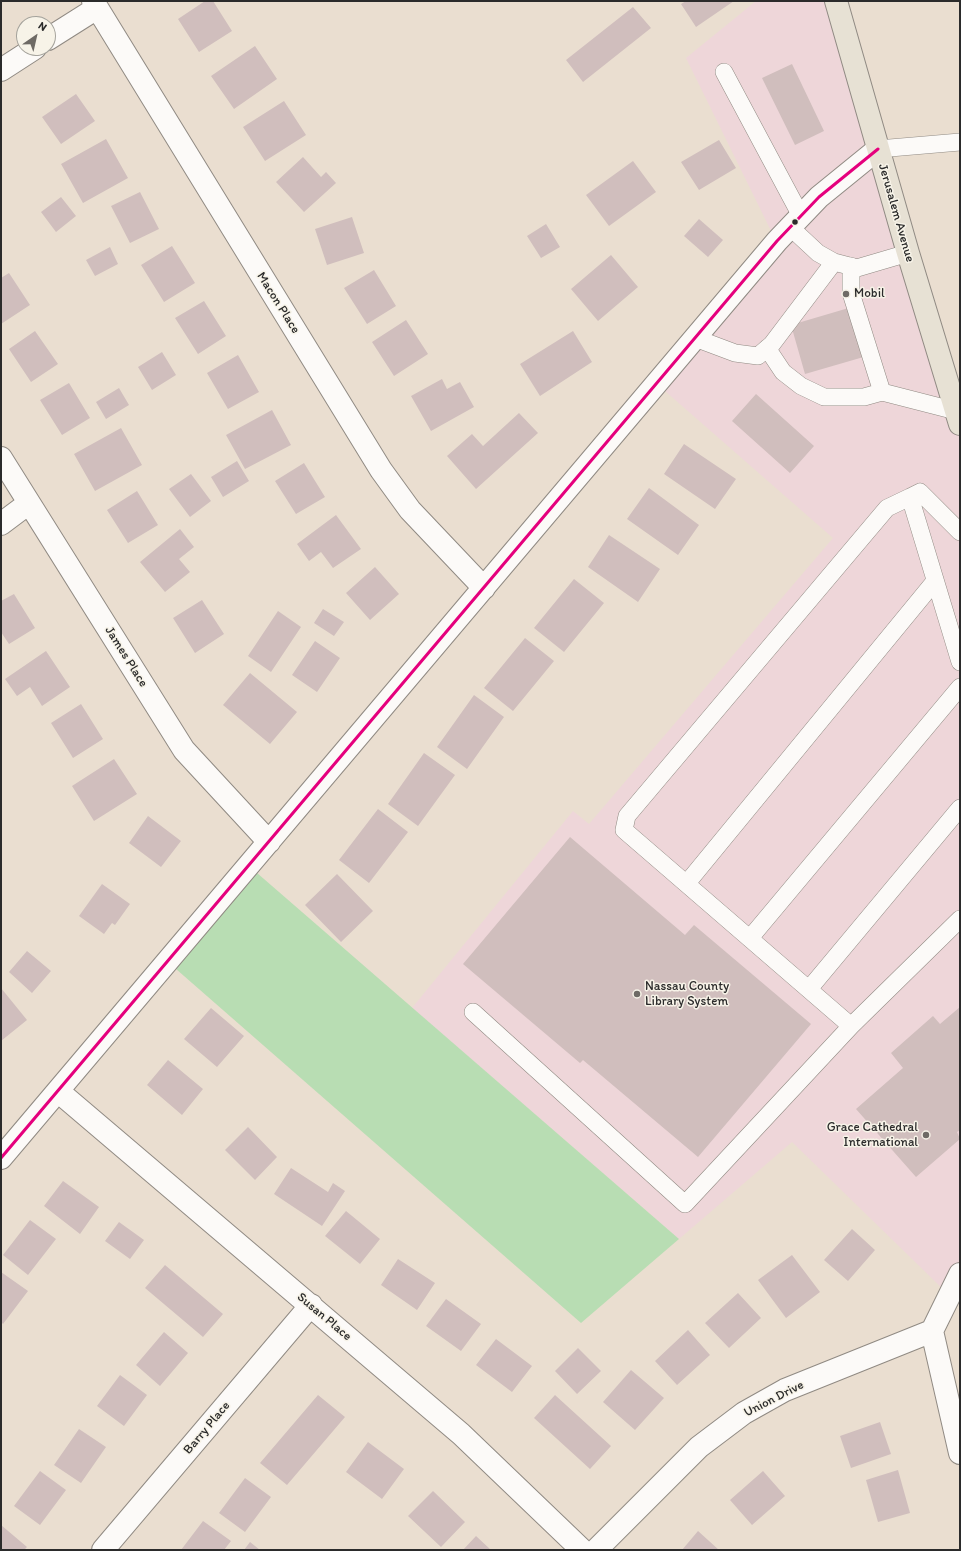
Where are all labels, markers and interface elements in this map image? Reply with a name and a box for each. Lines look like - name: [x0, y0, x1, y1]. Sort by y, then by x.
- north arrow: [16, 16, 56, 56]
- text: N: [36, 19, 49, 34]
- street label: Jerusalem Avenue: [874, 162, 918, 264]
- unlabelled marker: [790, 217, 800, 227]
- street label: Macon Place: [253, 269, 303, 337]
- place label: Mobil: [854, 286, 885, 302]
- marker: Mobil: [841, 289, 851, 299]
- street label: James Place: [101, 624, 151, 690]
- place label: Nassau County Library System: [645, 979, 729, 1010]
- marker: Nassau County Library System: [632, 989, 642, 999]
- place label: Grace Cathedral International: [827, 1120, 918, 1151]
- marker: Grace Cathedral International: [921, 1130, 931, 1140]
- street label: Susan Place: [294, 1290, 354, 1344]
- street label: Union Drive: [741, 1377, 807, 1421]
- street label: Barry Place: [180, 1398, 234, 1458]

